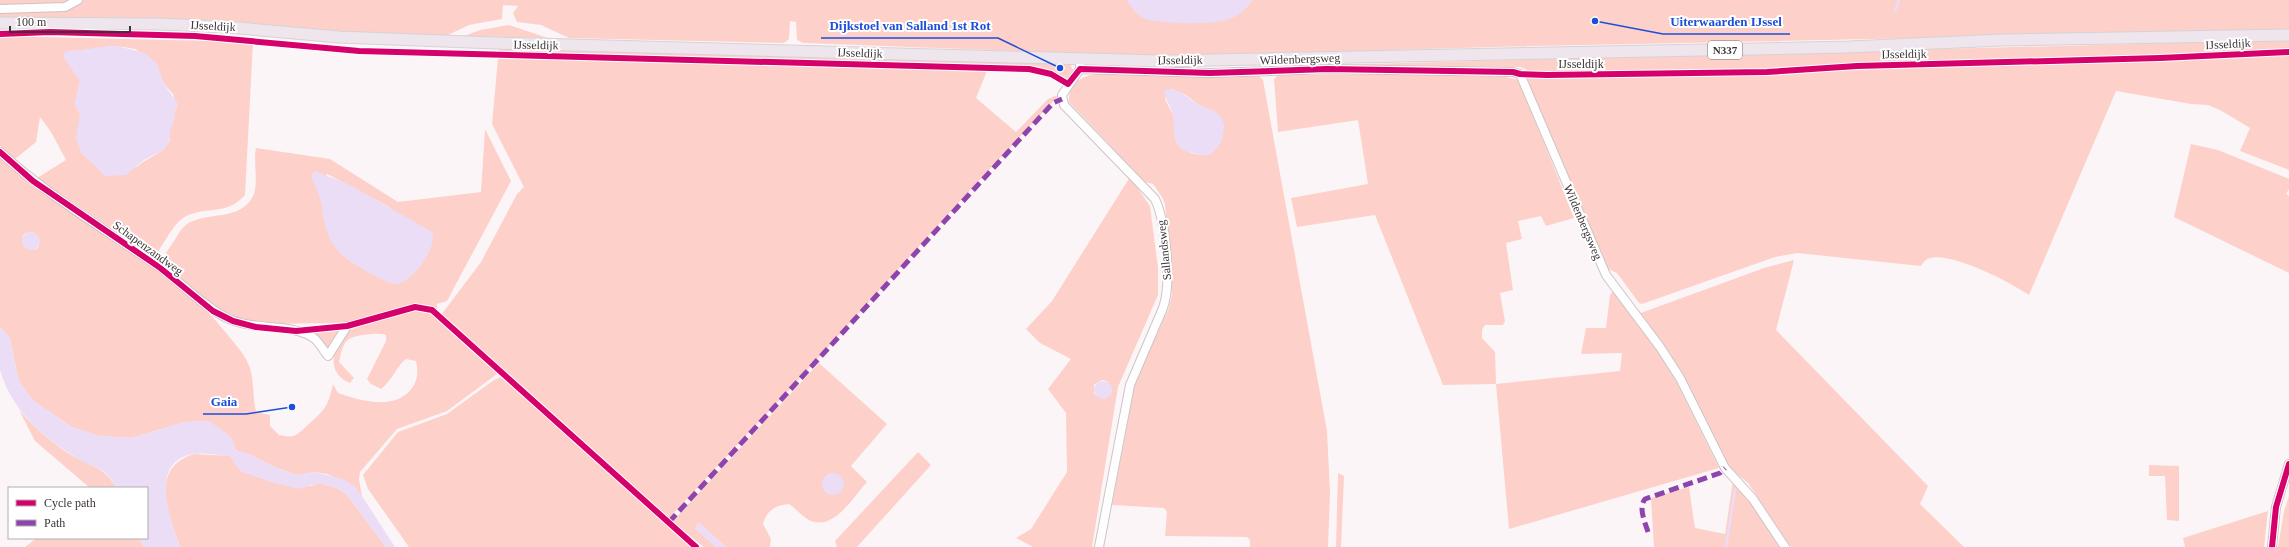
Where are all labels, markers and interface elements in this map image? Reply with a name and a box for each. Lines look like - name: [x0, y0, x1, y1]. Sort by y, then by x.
- scale bar: [10, 8, 130, 34]
- callout: Uiterwaarden IJssel: [1663, 9, 1790, 34]
- callout: Dijkstoel van Salland 1st Rot: [821, 13, 998, 38]
- text: Uiterwaarden IJssel: [1670, 14, 1782, 29]
- text: 100 m: [16, 15, 47, 29]
- street label: IJsseldijk: [190, 18, 236, 34]
- text: Dijkstoel van Salland 1st Rot: [829, 18, 991, 33]
- street label: IJsseldijk: [2205, 36, 2251, 52]
- street label: IJsseldijk: [513, 38, 559, 52]
- road number: N337: [1708, 41, 1742, 59]
- street label: IJsseldijk: [837, 45, 883, 61]
- street label: IJsseldijk: [1881, 47, 1927, 61]
- street label: Wildenbergsweg: [1259, 51, 1341, 67]
- street label: IJsseldijk: [1157, 53, 1203, 67]
- street label: IJsseldijk: [1558, 57, 1604, 71]
- street label: Wildenbergsweg: [1561, 182, 1605, 262]
- street label: Schapenzandweg: [110, 218, 186, 278]
- street label: Sallandsweg: [1154, 219, 1174, 281]
- callout: Gaia: [203, 389, 246, 414]
- text: Gaia: [211, 394, 238, 409]
- legend: [8, 487, 148, 539]
- text: Cycle path: [44, 496, 96, 510]
- text: Path: [44, 516, 65, 530]

